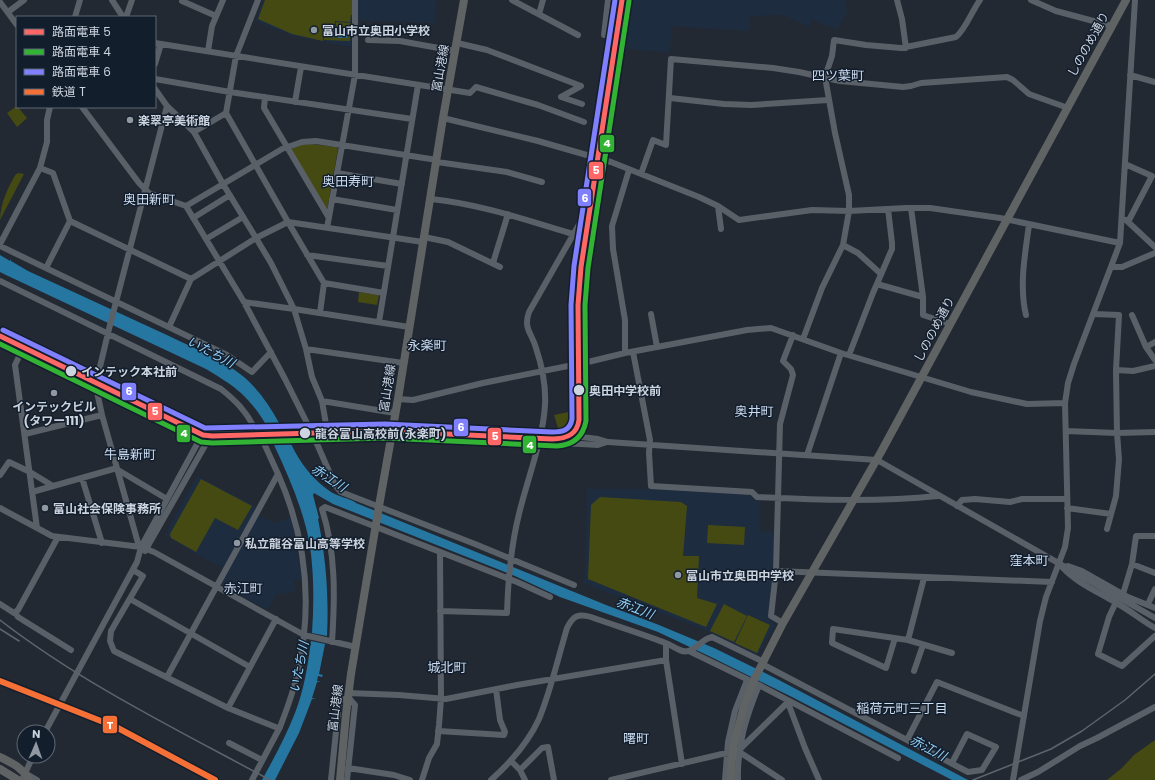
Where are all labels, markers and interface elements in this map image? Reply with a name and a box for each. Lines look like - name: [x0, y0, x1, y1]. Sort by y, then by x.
- street label: しののめ通り: [1063, 8, 1113, 80]
- legend: [16, 16, 156, 108]
- place label: 富山市立奥田小学校: [322, 22, 430, 39]
- text: 路面電車 5: [52, 23, 111, 40]
- marker: 富山市立奥田小学校: [309, 25, 319, 35]
- text: 路面電車 4: [52, 43, 111, 60]
- street label: 富山港線: [427, 43, 453, 93]
- text: 路面電車 6: [52, 63, 111, 80]
- district label: 四ツ葉町: [812, 66, 864, 85]
- text: 鉄道 T: [52, 83, 86, 100]
- place label: 楽翠亭美術館: [138, 112, 210, 129]
- marker: 楽翠亭美術館: [125, 115, 135, 125]
- line badge: 4: [599, 134, 615, 153]
- text: 4: [603, 135, 611, 151]
- line badge: 5: [588, 161, 604, 180]
- text: 5: [592, 162, 600, 178]
- district label: 奥田寿町: [322, 172, 374, 191]
- line badge: 6: [577, 188, 592, 207]
- district label: 奥田新町: [123, 190, 175, 209]
- text: 6: [581, 190, 589, 206]
- street label: しののめ通り: [910, 293, 958, 365]
- water label: いたち川: [184, 331, 240, 374]
- district label: 永楽町: [407, 336, 447, 355]
- place label: インテック本社前: [81, 363, 177, 380]
- street label: 富山港線: [375, 363, 399, 413]
- marker: インテック本社前: [64, 364, 78, 378]
- line badge: 6: [121, 382, 137, 401]
- place label: 奥田中学校前: [589, 382, 661, 399]
- text: 6: [125, 383, 133, 399]
- marker: 奥田中学校前: [572, 383, 586, 397]
- marker: インテックビル (タワー111): [49, 388, 59, 398]
- place label: インテックビル (タワー111): [12, 398, 96, 429]
- line badge: 5: [147, 402, 163, 421]
- district label: 奥井町: [734, 402, 774, 421]
- text: 5: [151, 403, 159, 419]
- line badge: 6: [453, 418, 469, 437]
- text: 6: [457, 419, 465, 435]
- line badge: 4: [176, 424, 191, 443]
- text: 4: [180, 425, 188, 441]
- place label: 龍谷富山高校前(永楽町): [315, 425, 446, 442]
- marker: 龍谷富山高校前(永楽町): [298, 426, 312, 440]
- line badge: 5: [487, 427, 502, 446]
- text: 5: [491, 428, 499, 444]
- line badge: 4: [522, 435, 537, 454]
- text: 4: [526, 437, 534, 453]
- district label: 牛島新町: [104, 445, 156, 464]
- water label: 赤江川: [307, 459, 352, 498]
- place label: 富山社会保険事務所: [53, 500, 161, 517]
- marker: 富山社会保険事務所: [40, 503, 50, 513]
- place label: 私立龍谷富山高等学校: [245, 535, 365, 552]
- marker: 私立龍谷富山高等学校: [232, 538, 242, 548]
- district label: 窪本町: [1009, 551, 1049, 570]
- place label: 富山市立奥田中学校: [686, 567, 794, 584]
- marker: 富山市立奥田中学校: [673, 570, 683, 580]
- district label: 赤江町: [223, 579, 263, 598]
- water label: 赤江川: [613, 592, 658, 625]
- water label: いたち川: [285, 638, 314, 694]
- district label: 城北町: [427, 658, 467, 677]
- street label: 富山港線: [324, 683, 346, 733]
- district label: 稲荷元町三丁目: [856, 699, 948, 718]
- line badge: T: [102, 715, 118, 734]
- text: T: [107, 717, 114, 733]
- north arrow: [16, 724, 56, 764]
- text: N: [32, 726, 41, 742]
- district label: 曙町: [623, 729, 649, 748]
- water label: 赤江川: [906, 730, 951, 766]

